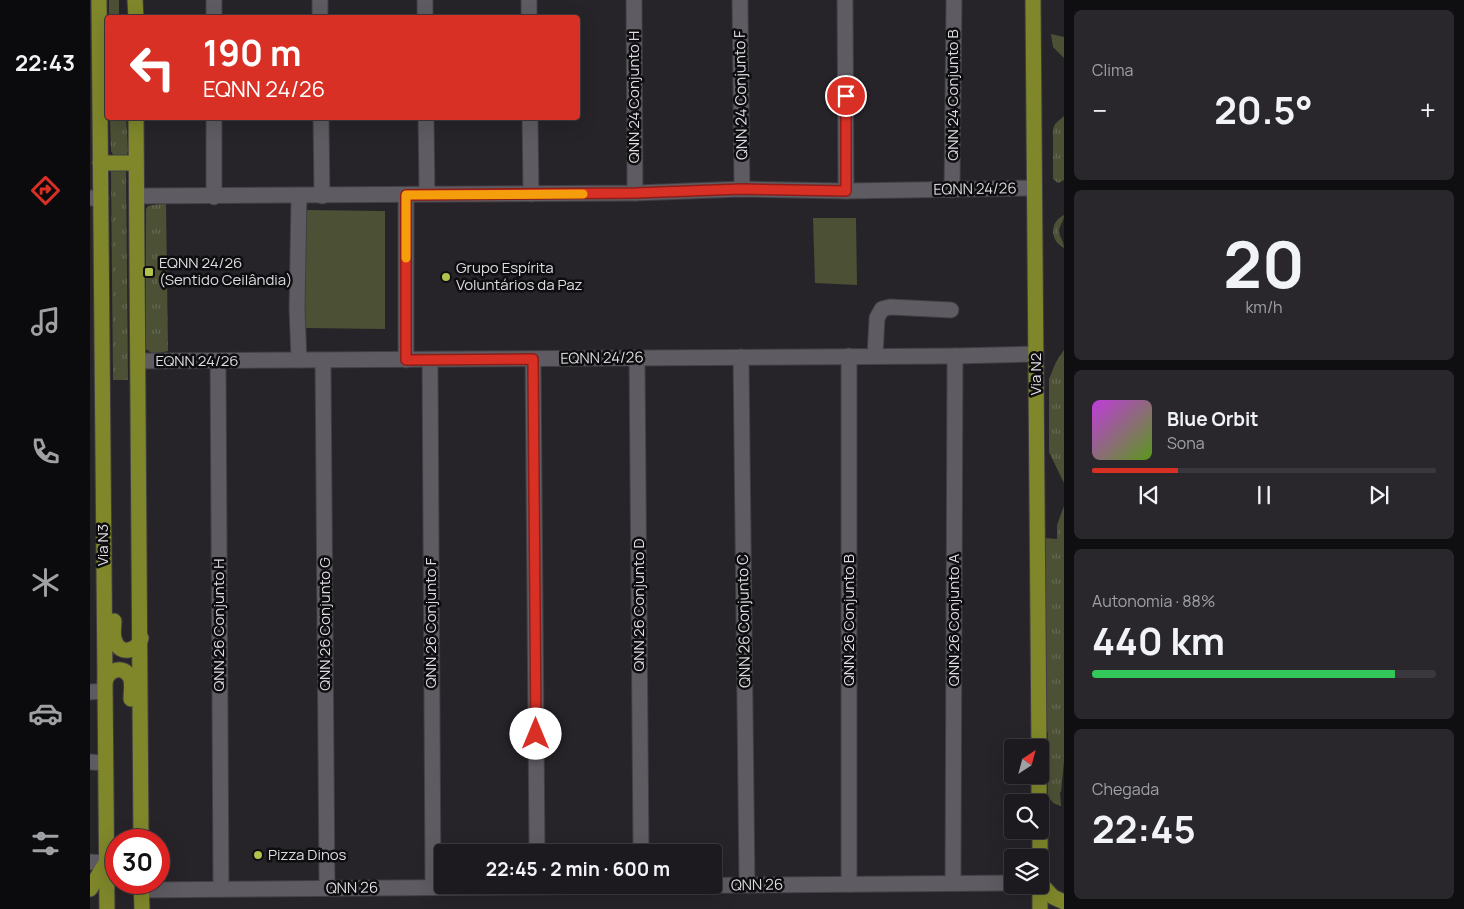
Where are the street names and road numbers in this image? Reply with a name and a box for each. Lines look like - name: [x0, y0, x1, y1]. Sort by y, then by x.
- street label: QNN 24 Conjunto B: [942, 29, 963, 161]
- street label: QNN 24 Conjunto F: [729, 30, 752, 160]
- street label: QNN 24 Conjunto H: [623, 31, 644, 163]
- street label: EQNN 24/26: [933, 177, 1017, 200]
- street label: EQNN 24/26: [560, 346, 644, 369]
- street label: EQNN 24/26: [155, 350, 239, 371]
- street label: Via N2: [1025, 353, 1046, 395]
- street label: Via N3: [92, 524, 113, 566]
- street label: QNN 26 Conjunto D: [628, 539, 649, 672]
- street label: QNN 26 Conjunto A: [943, 553, 964, 686]
- street label: QNN 26 Conjunto C: [732, 554, 755, 688]
- street label: QNN 26 Conjunto B: [838, 554, 859, 686]
- street label: QNN 26 Conjunto G: [314, 557, 335, 691]
- street label: QNN 26 Conjunto F: [420, 557, 441, 688]
- street label: QNN 26 Conjunto H: [208, 558, 229, 692]
- street label: QNN 26: [731, 874, 783, 895]
- street label: QNN 26: [326, 877, 378, 898]

